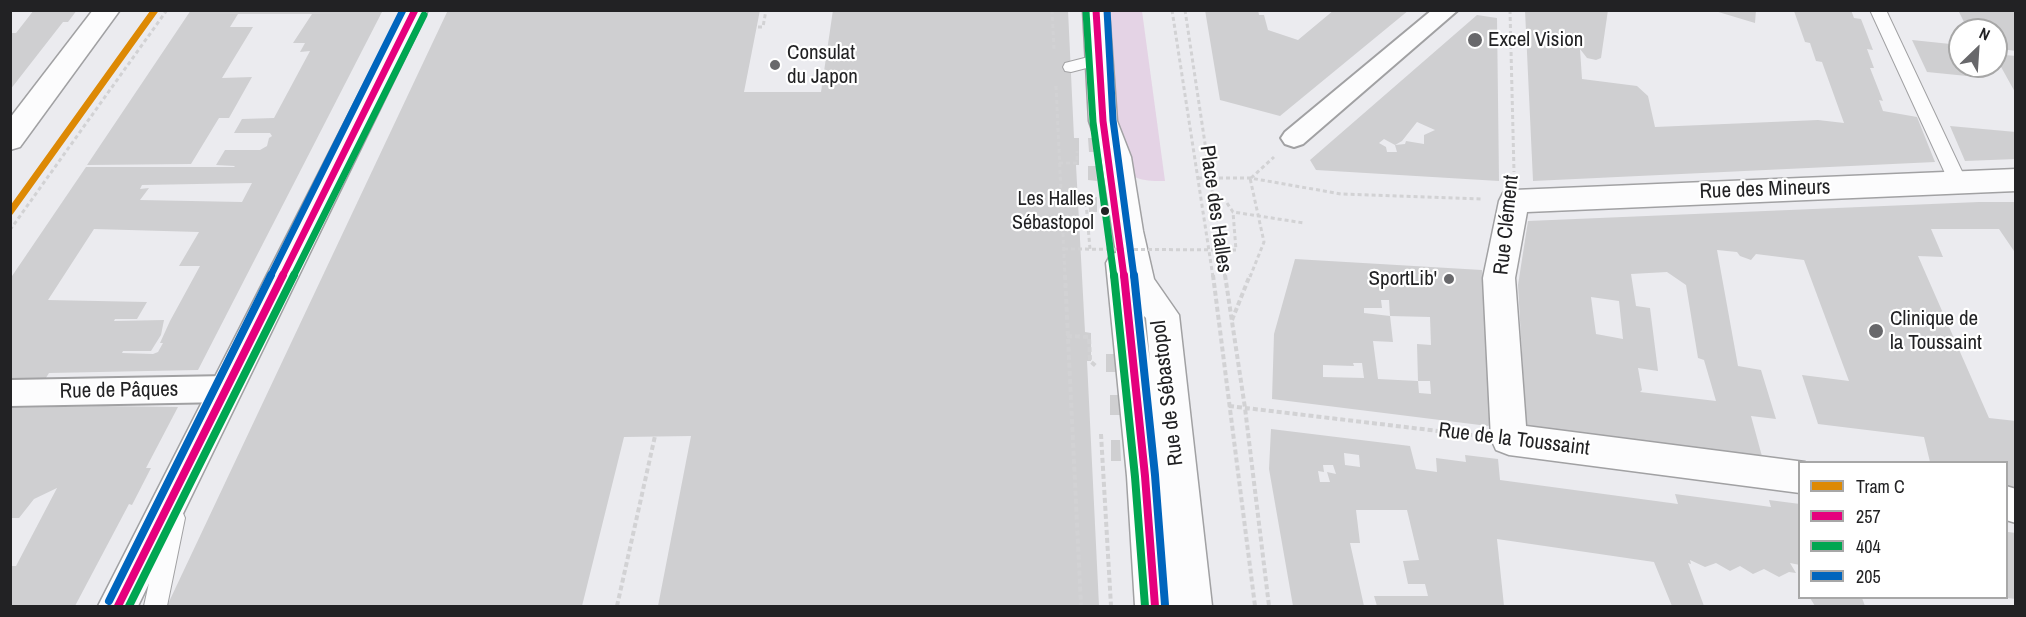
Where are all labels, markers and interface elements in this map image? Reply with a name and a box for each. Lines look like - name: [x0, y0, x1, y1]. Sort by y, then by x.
- north arrow: [1948, 18, 2008, 78]
- text: N: [1976, 22, 1994, 45]
- place label: Excel Vision: [1488, 27, 1583, 53]
- marker: Excel Vision: [1466, 31, 1484, 49]
- place label: Consulat du Japon: [787, 40, 858, 90]
- marker: Consulat du Japon: [768, 58, 782, 72]
- street label: Place des Halles: [1194, 144, 1236, 274]
- street label: Rue Clément: [1489, 174, 1525, 276]
- street label: Rue des Mineurs: [1699, 175, 1831, 205]
- place label: Les Halles Sébastopol: [1012, 188, 1094, 235]
- marker: Les Halles Sébastopol: [1099, 205, 1111, 217]
- place label: SportLib': [1369, 266, 1437, 292]
- marker: SportLib': [1442, 272, 1456, 286]
- place label: Clinique de la Toussaint: [1890, 306, 1982, 356]
- street label: Rue de Sébastopol: [1147, 319, 1189, 467]
- marker: Clinique de la Toussaint: [1867, 322, 1885, 340]
- street label: Rue de Pâques: [59, 377, 179, 405]
- street label: Rue de la Toussaint: [1437, 418, 1591, 462]
- legend: [1798, 461, 2008, 599]
- text: Tram C: [1856, 474, 1905, 499]
- text: 257: [1856, 504, 1881, 529]
- text: 404: [1856, 534, 1881, 559]
- text: 205: [1856, 564, 1881, 589]

